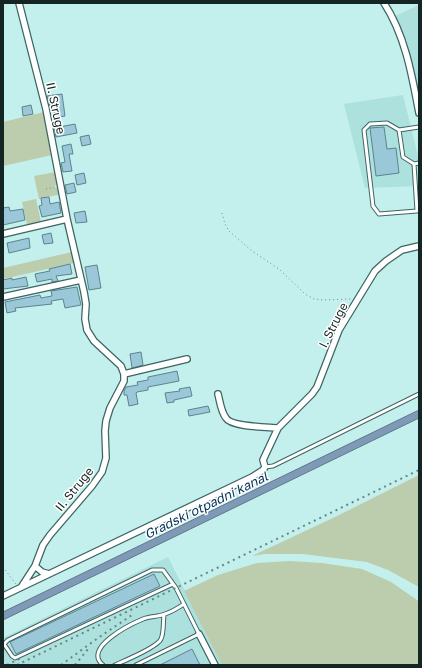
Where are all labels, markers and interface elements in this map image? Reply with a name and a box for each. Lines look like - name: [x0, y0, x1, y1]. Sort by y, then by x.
- street label: II. Struge: [43, 81, 69, 135]
- street label: I. Struge: [315, 300, 351, 350]
- street label: II. Struge: [52, 464, 96, 514]
- water label: Gradski otpadni kanal: [142, 468, 271, 542]

